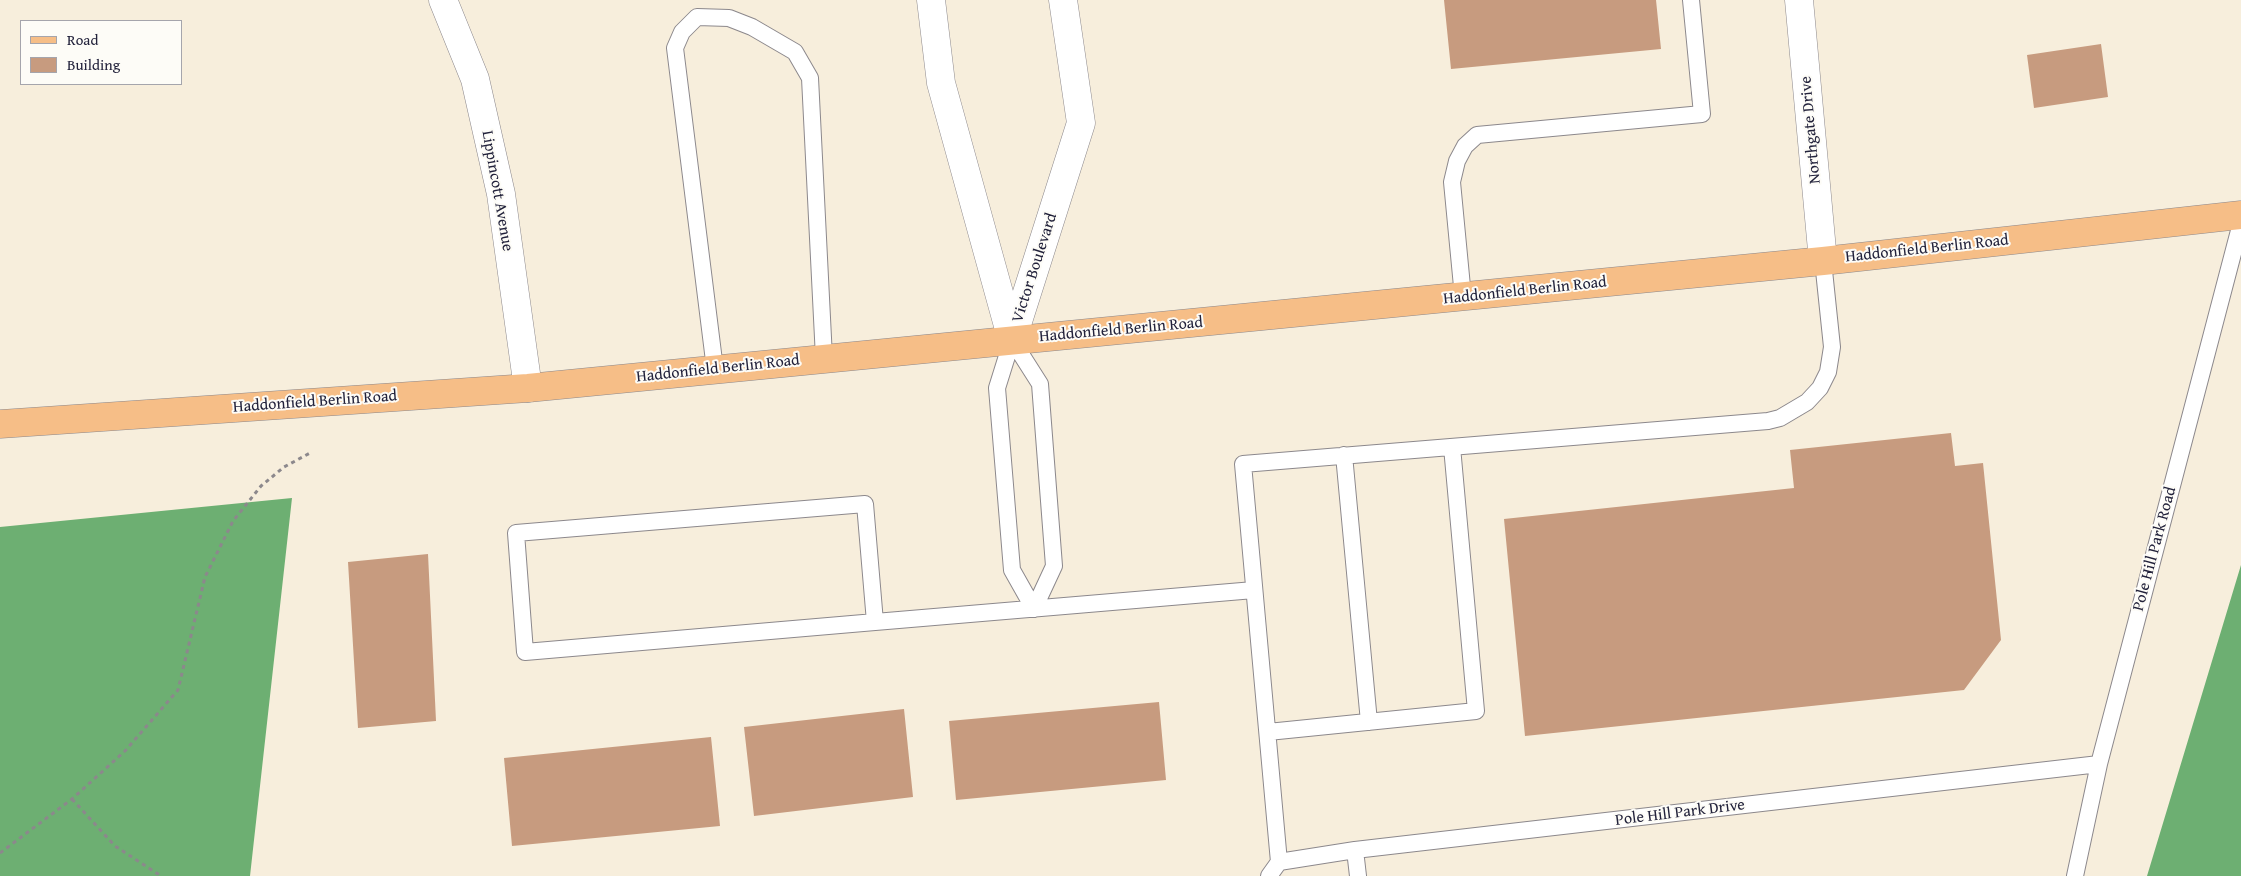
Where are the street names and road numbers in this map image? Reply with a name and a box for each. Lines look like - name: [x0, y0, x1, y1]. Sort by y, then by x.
- street label: Northgate Drive: [1797, 75, 1825, 185]
- street label: Lippincott Avenue: [477, 129, 517, 253]
- street label: Victor Boulevard: [1008, 211, 1062, 325]
- street label: Haddonfield Berlin Road: [1844, 231, 2010, 267]
- street label: Haddonfield Berlin Road: [1442, 273, 1608, 309]
- street label: Haddonfield Berlin Road: [1038, 313, 1204, 347]
- street label: Haddonfield Berlin Road: [635, 351, 801, 387]
- street label: Haddonfield Berlin Road: [232, 387, 398, 417]
- street label: Pole Hill Park Road: [2129, 485, 2181, 613]
- street label: Pole Hill Park Drive: [1614, 796, 1746, 830]

